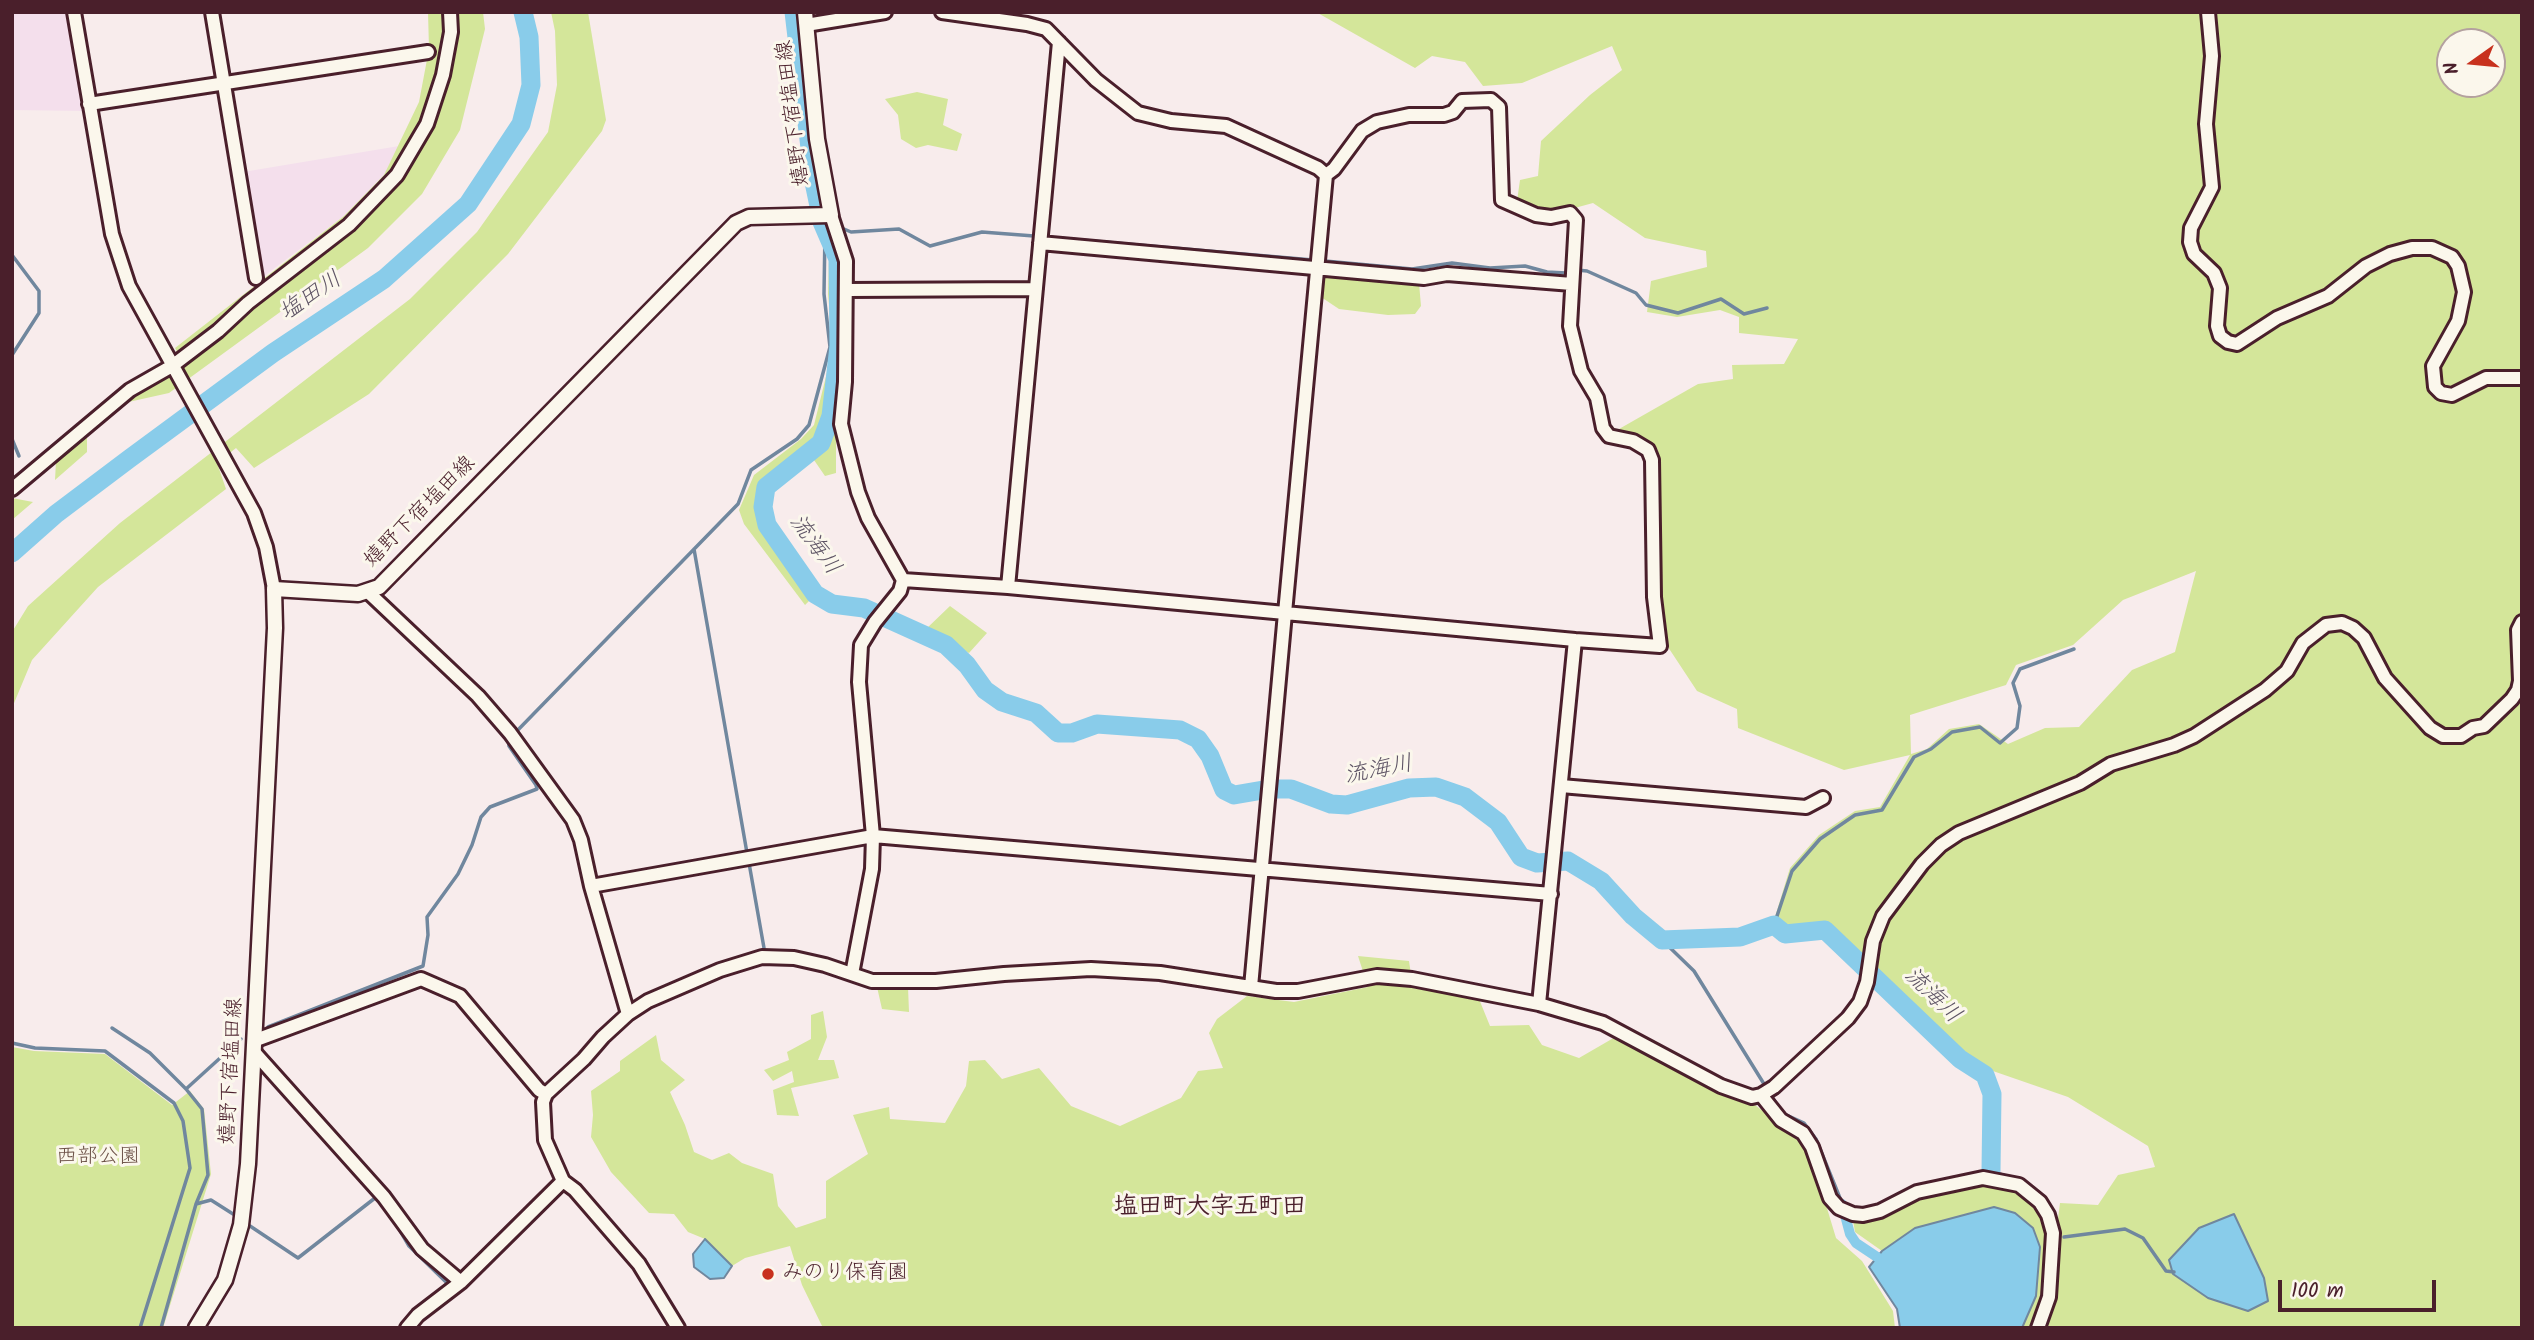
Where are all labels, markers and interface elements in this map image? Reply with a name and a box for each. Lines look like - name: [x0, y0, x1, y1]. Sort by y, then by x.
- north arrow: [2436, 28, 2506, 98]
- street label: 嬉野下宿塩田線: [774, 39, 816, 187]
- text: N: [2437, 58, 2469, 78]
- water label: 塩田川: [276, 267, 348, 329]
- street label: 嬉野下宿塩田線: [360, 452, 482, 574]
- water label: 流海川: [781, 510, 845, 582]
- water label: 流海川: [1343, 752, 1415, 792]
- water label: 流海川: [1897, 963, 1965, 1031]
- street label: 嬉野下宿塩田線: [217, 997, 249, 1145]
- park label: 西部公園: [56, 1145, 140, 1171]
- district label: 塩田町大字五町田: [1114, 1195, 1306, 1223]
- place label: みのり保育園: [782, 1261, 908, 1287]
- marker: みのり保育園: [760, 1266, 776, 1282]
- scale bar: [2282, 1266, 2440, 1310]
- text: 100 m: [2291, 1275, 2344, 1308]

